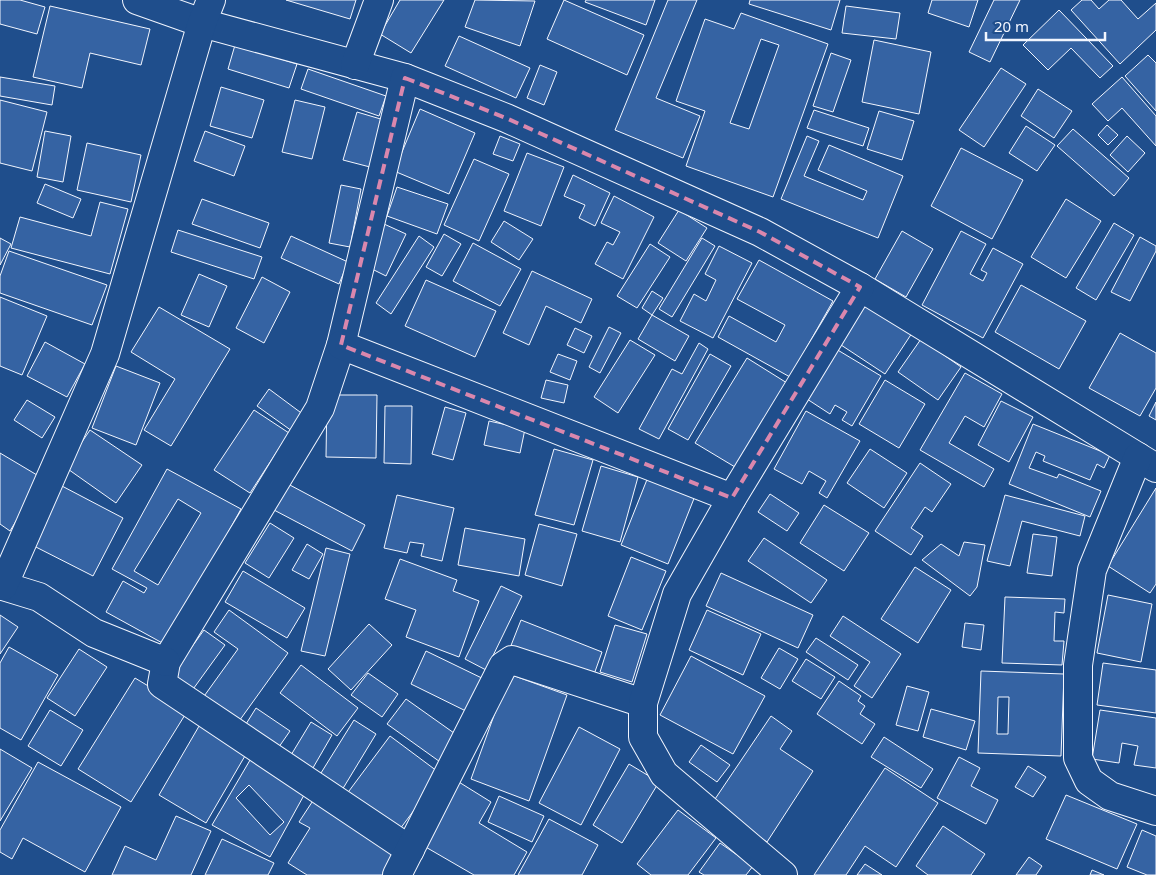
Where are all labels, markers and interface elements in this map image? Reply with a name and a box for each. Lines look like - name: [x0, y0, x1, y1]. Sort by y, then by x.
- scale bar: [986, 10, 1105, 42]
- text: 20 m: [994, 16, 1029, 36]

